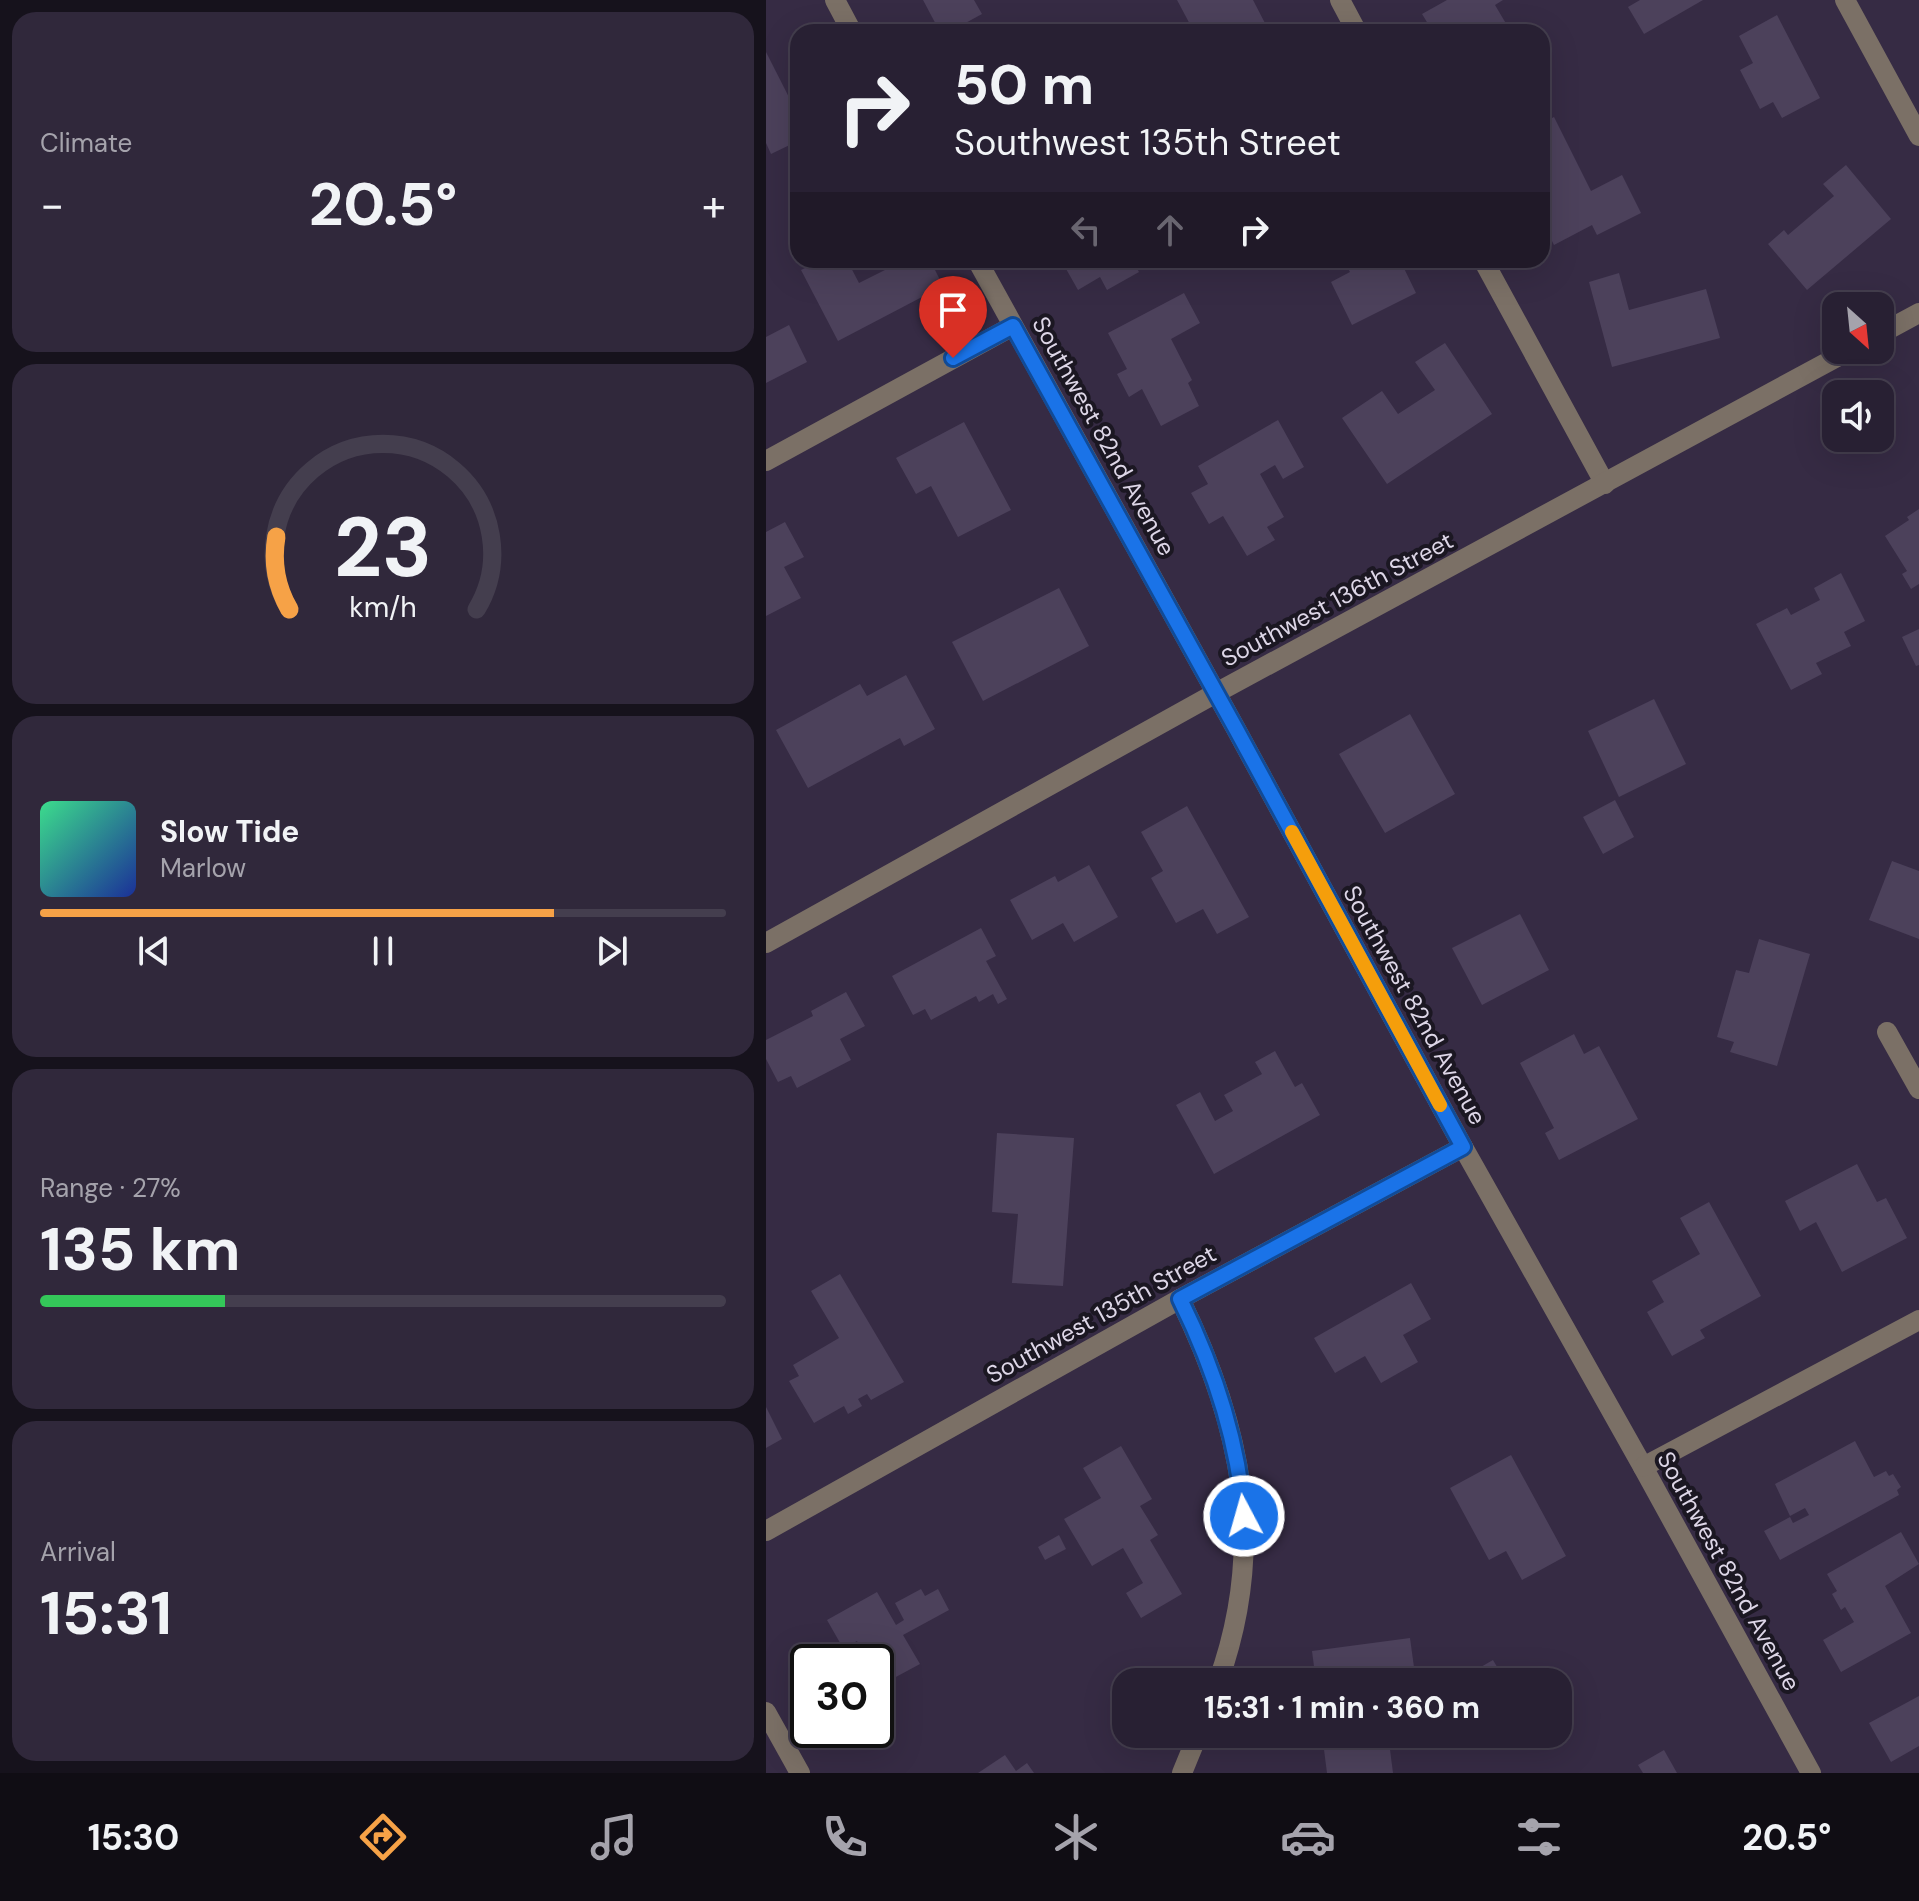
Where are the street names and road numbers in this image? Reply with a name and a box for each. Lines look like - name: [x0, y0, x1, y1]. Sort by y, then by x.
- street label: Southwest 82nd Avenue: [1025, 311, 1183, 561]
- street label: Southwest 136th Street: [1216, 525, 1458, 673]
- street label: Southwest 82nd Avenue: [1336, 880, 1494, 1130]
- street label: Southwest 135th Street: [981, 1238, 1221, 1390]
- street label: Southwest 82nd Avenue: [1650, 1446, 1808, 1696]

